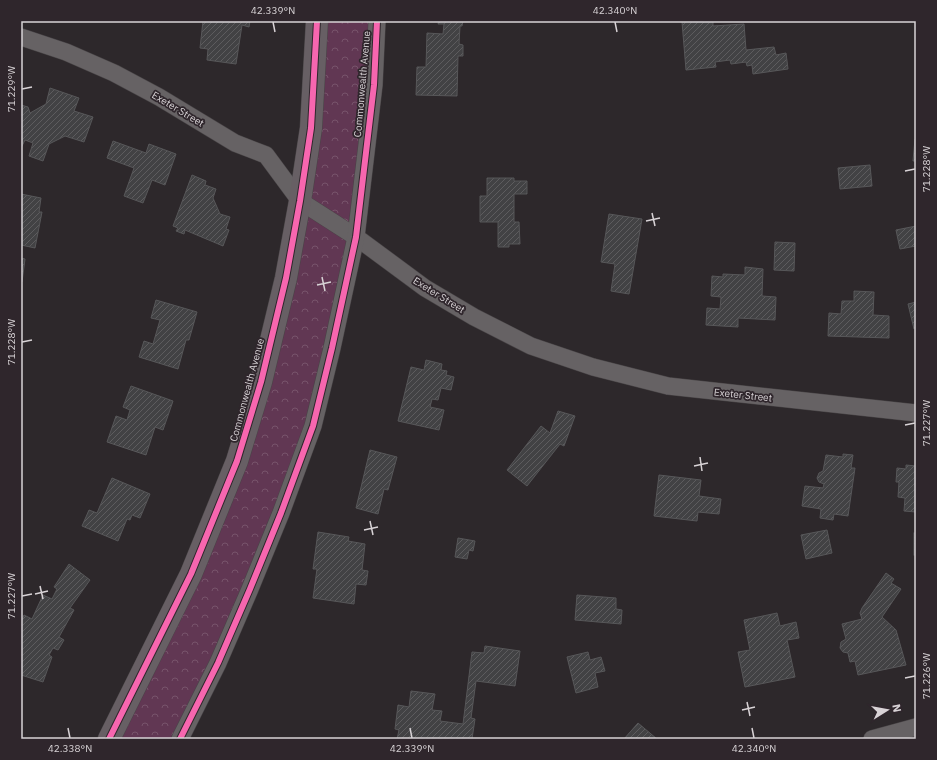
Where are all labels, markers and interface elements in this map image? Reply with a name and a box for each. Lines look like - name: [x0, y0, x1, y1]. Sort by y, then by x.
- text: 42.339°N: [251, 4, 295, 17]
- text: 42.340°N: [593, 4, 637, 17]
- street label: Commonwealth Avenue: [351, 30, 373, 138]
- text: 71.229°W: [5, 66, 18, 112]
- street label: Exeter Street: [149, 88, 207, 130]
- text: 71.228°W: [920, 146, 933, 192]
- street label: Exeter Street: [411, 274, 468, 316]
- text: 71.228°W: [5, 319, 18, 365]
- street label: Commonwealth Avenue: [227, 336, 267, 443]
- street label: Exeter Street: [713, 385, 773, 405]
- text: 71.227°W: [920, 400, 933, 446]
- text: 71.227°W: [5, 573, 18, 619]
- text: 71.226°W: [920, 653, 933, 699]
- north arrow: [867, 690, 907, 730]
- text: N: [889, 703, 904, 713]
- text: 42.338°N: [48, 742, 92, 755]
- text: 42.339°N: [390, 742, 434, 755]
- text: 42.340°N: [732, 742, 776, 755]

